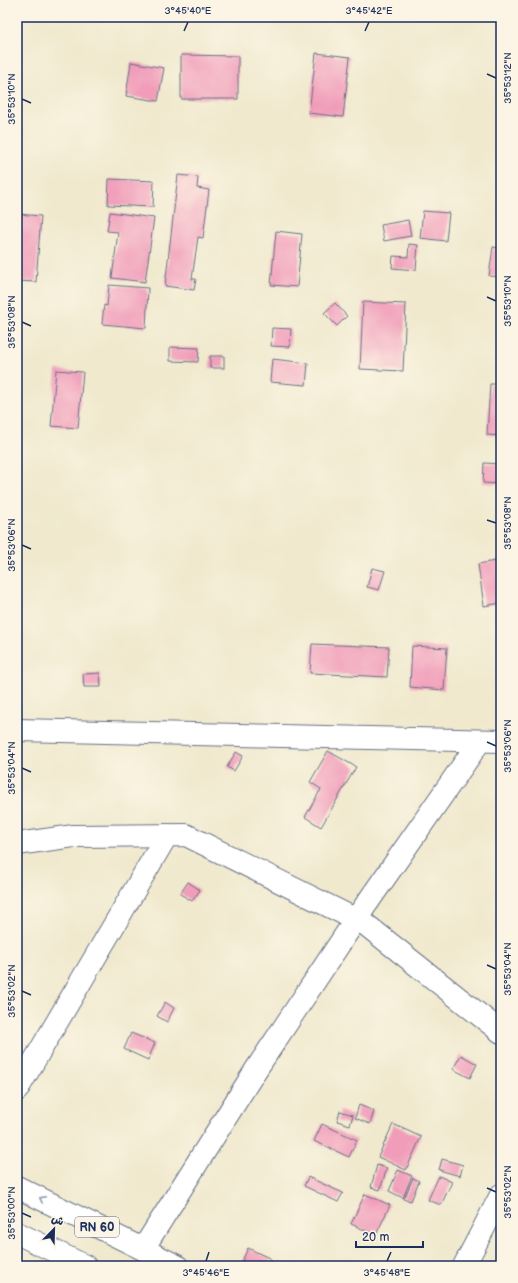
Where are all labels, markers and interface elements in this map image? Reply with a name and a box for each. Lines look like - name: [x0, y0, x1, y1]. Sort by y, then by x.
- text: 3°45'40"E: [165, 5, 212, 17]
- text: 3°45'42"E: [346, 5, 393, 17]
- text: 35°53'12"N: [502, 52, 514, 104]
- text: 35°53'10"N: [6, 73, 18, 125]
- text: 35°53'10"N: [502, 275, 514, 327]
- text: 35°53'08"N: [6, 295, 18, 349]
- text: 35°53'08"N: [502, 496, 514, 550]
- text: 35°53'06"N: [6, 518, 18, 572]
- text: 35°53'06"N: [502, 719, 514, 773]
- text: 35°53'04"N: [6, 741, 18, 795]
- text: 35°53'04"N: [502, 942, 514, 996]
- text: 35°53'02"N: [6, 964, 18, 1018]
- text: 35°53'02"N: [502, 1165, 514, 1219]
- text: 35°53'00"N: [6, 1186, 18, 1240]
- one-way arrow: [38, 1196, 46, 1204]
- north arrow: [34, 1209, 74, 1249]
- text: ش: [50, 1212, 66, 1229]
- road number: RN 60: [75, 1217, 119, 1237]
- scale bar: [356, 1223, 423, 1249]
- text: 20 m: [362, 1230, 389, 1245]
- text: 3°45'46"E: [182, 1267, 230, 1279]
- text: 3°45'48"E: [364, 1267, 411, 1279]

